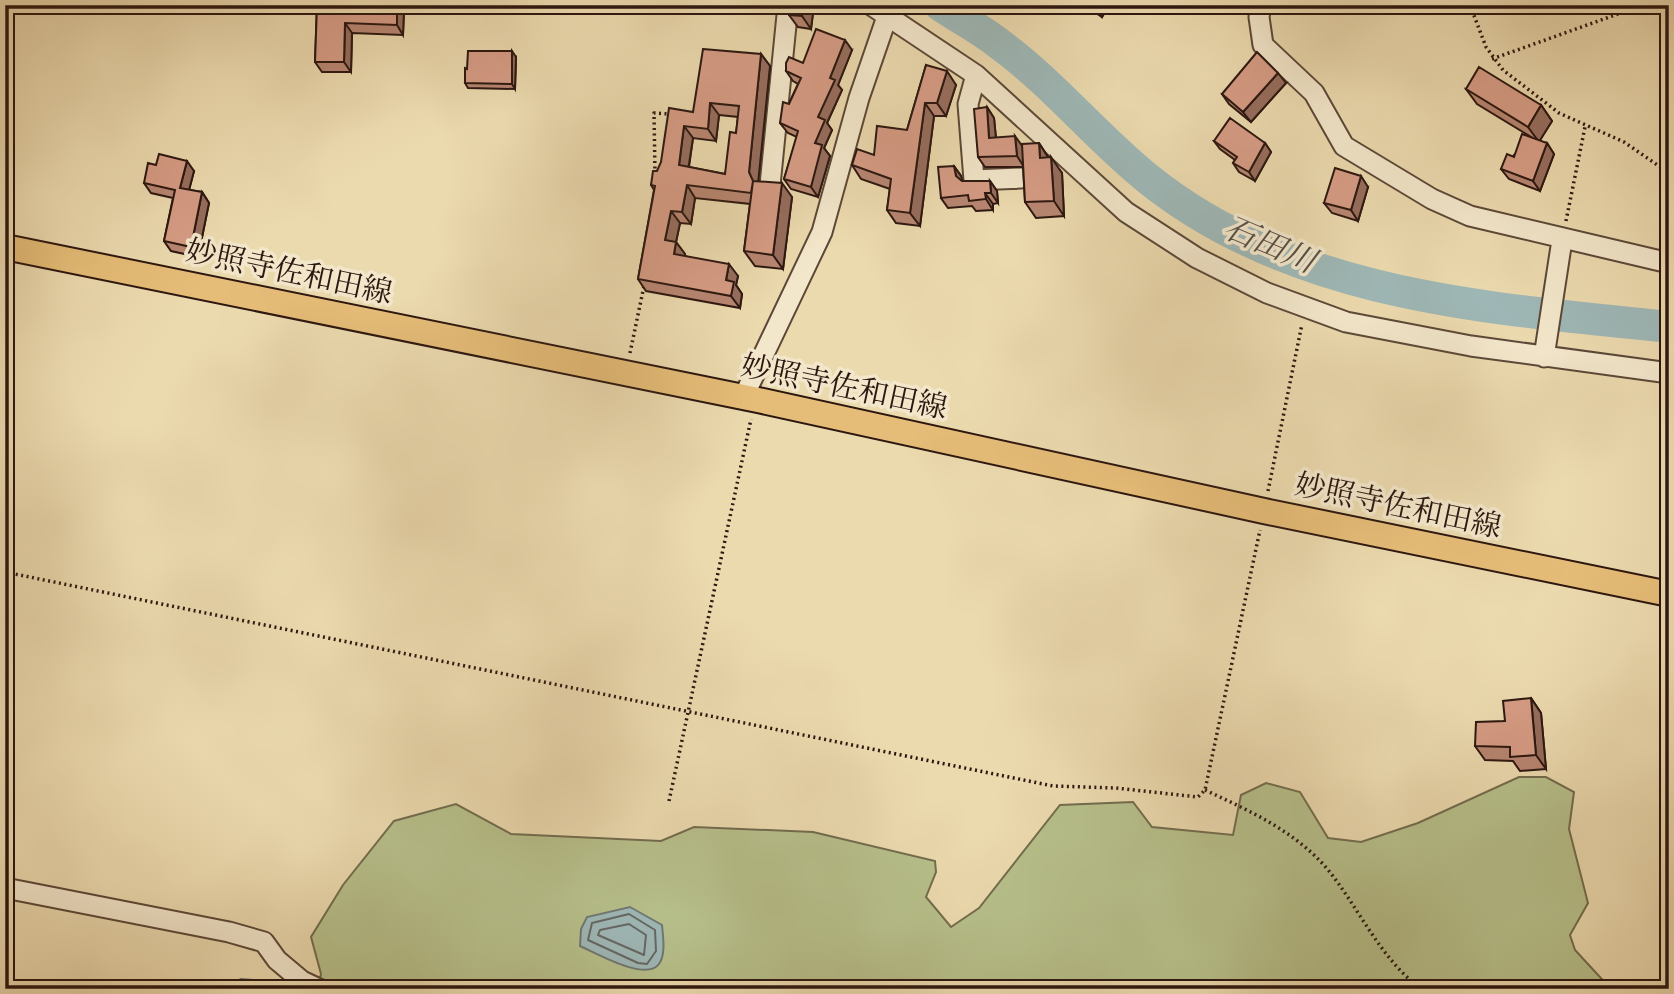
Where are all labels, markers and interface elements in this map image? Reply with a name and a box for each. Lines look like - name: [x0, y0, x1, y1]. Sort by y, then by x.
- water label: 石田川: [1217, 209, 1324, 284]
- street label: 妙照寺佐和田線: [182, 233, 396, 313]
- street label: 妙照寺佐和田線: [737, 348, 951, 428]
- street label: 妙照寺佐和田線: [1291, 467, 1505, 547]

